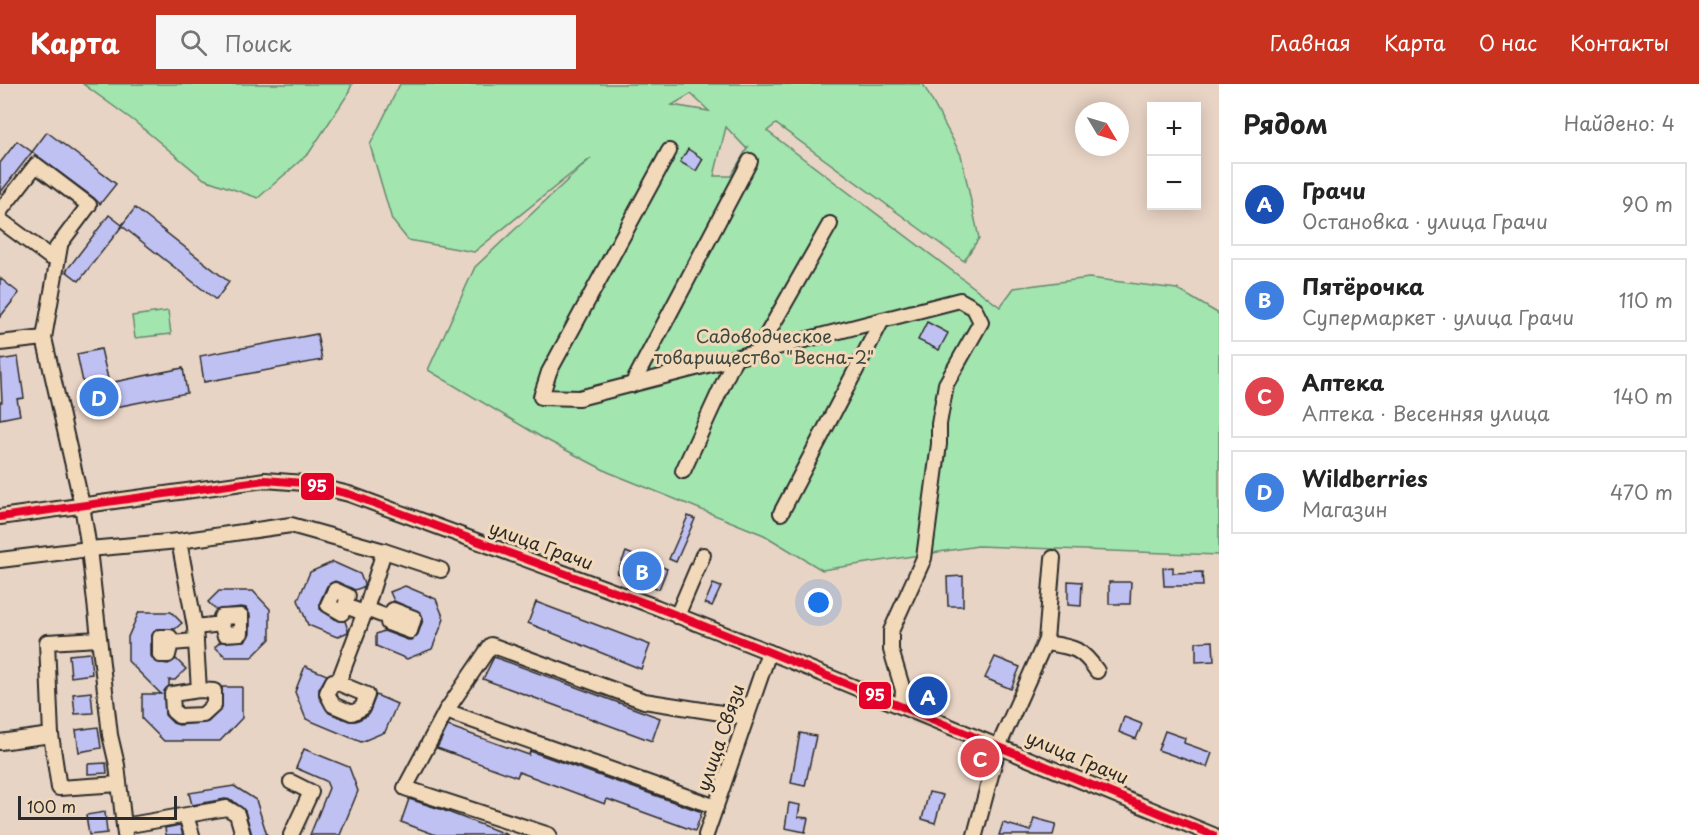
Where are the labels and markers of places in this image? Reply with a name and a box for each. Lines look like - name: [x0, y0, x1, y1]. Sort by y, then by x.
- pin: D: [80, 374, 118, 420]
- pin: B: [622, 548, 662, 594]
- pin: A: [908, 674, 948, 718]
- pin: C: [960, 736, 1000, 780]

